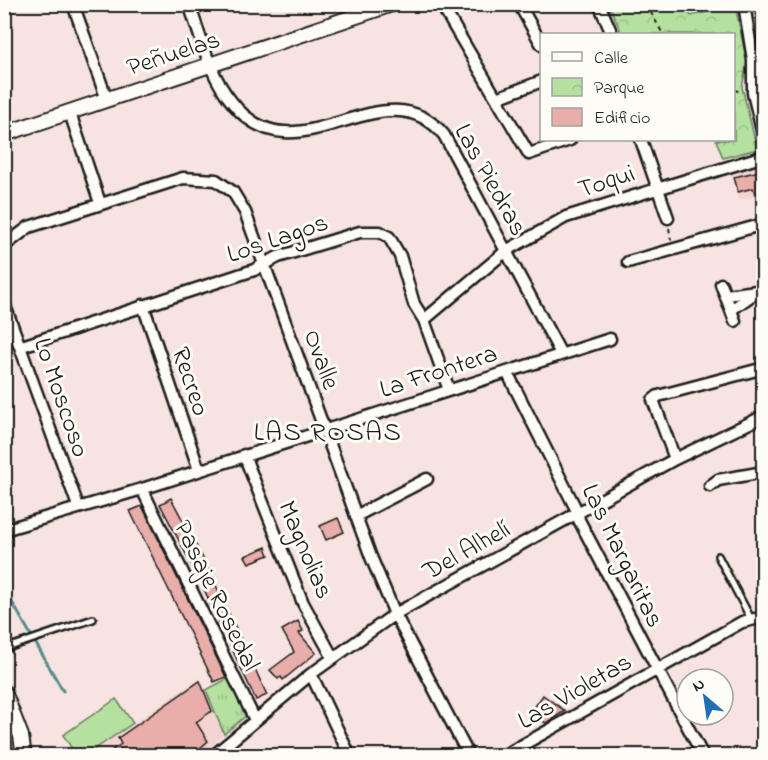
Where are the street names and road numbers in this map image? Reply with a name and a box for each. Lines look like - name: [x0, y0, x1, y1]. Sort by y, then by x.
- street label: Peñuelas: [122, 22, 225, 88]
- street label: Las Piedras: [443, 117, 536, 244]
- street label: Toqui: [574, 156, 640, 210]
- street label: Los Lagos: [222, 205, 334, 275]
- street label: Ovalle: [292, 325, 349, 396]
- street label: Lo Moscoso: [22, 333, 98, 463]
- street label: La Frontera: [375, 336, 503, 410]
- street label: Recreo: [160, 342, 219, 422]
- street label: Las Margaritas: [570, 478, 673, 635]
- street label: Magnolias: [267, 495, 342, 605]
- street label: Del Alhelí: [416, 512, 518, 592]
- street label: Pasaje Rosedal: [162, 514, 268, 678]
- street label: Las Violetas: [511, 645, 640, 741]

